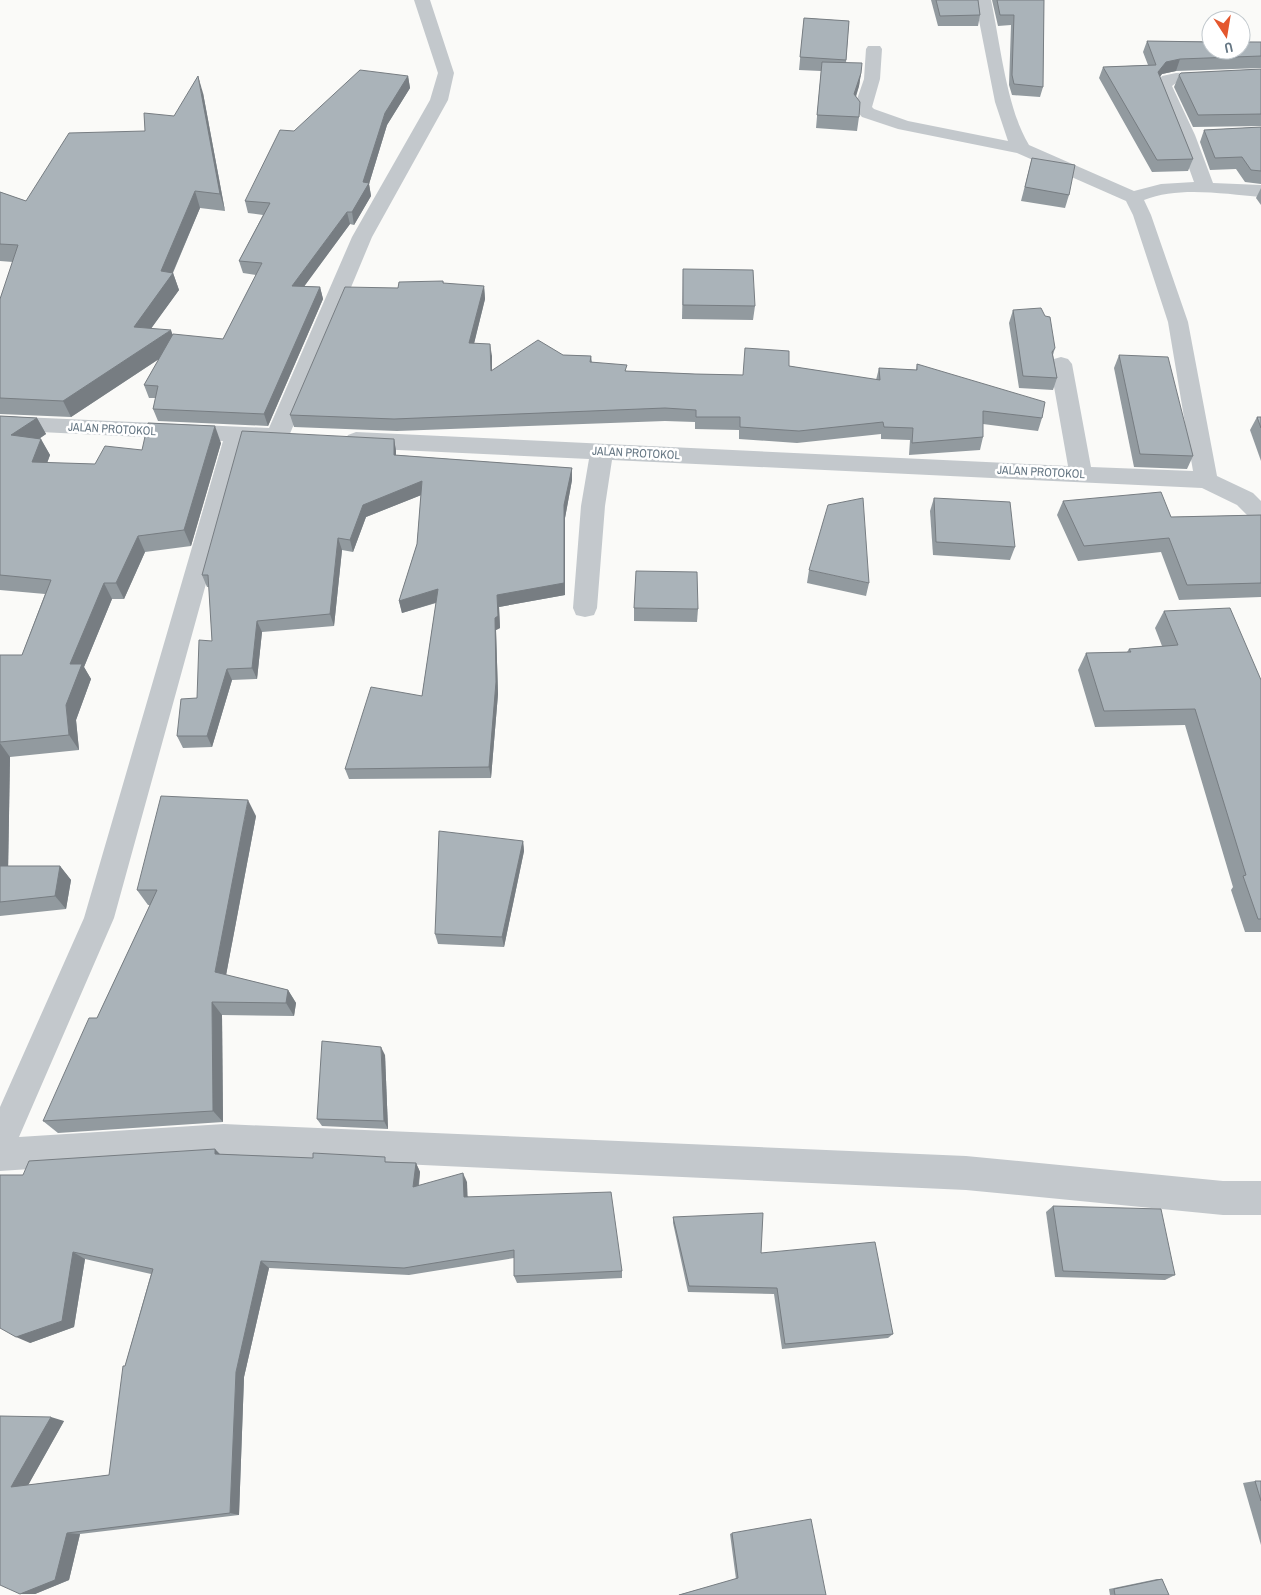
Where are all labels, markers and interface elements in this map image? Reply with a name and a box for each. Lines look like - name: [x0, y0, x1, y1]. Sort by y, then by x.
- north arrow: [1201, 10, 1251, 60]
- text: U: [1223, 38, 1235, 57]
- street label: JALAN PROTOKOL: [68, 419, 157, 439]
- street label: JALAN PROTOKOL: [592, 443, 681, 463]
- street label: JALAN PROTOKOL: [997, 462, 1086, 482]

